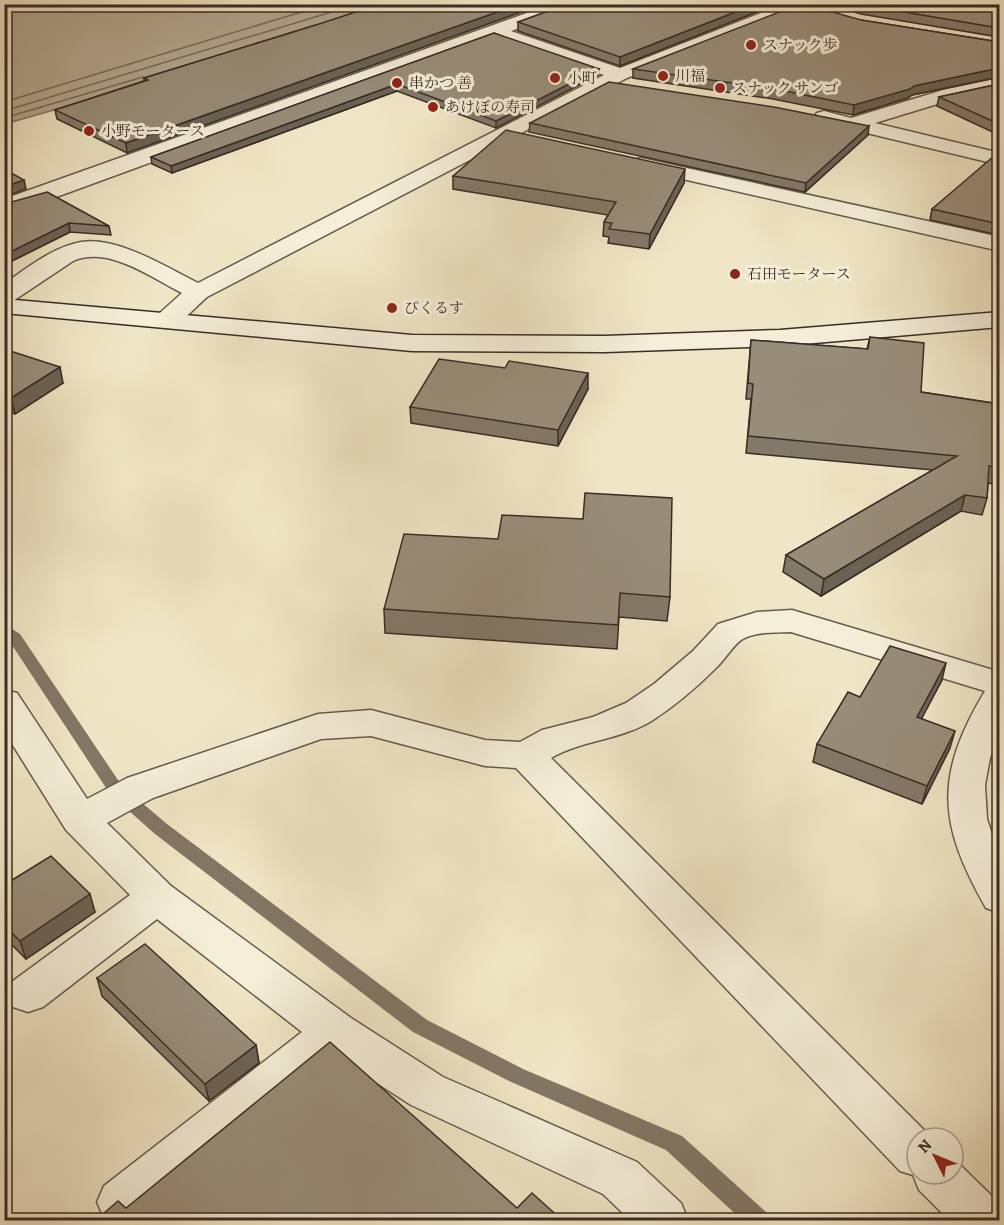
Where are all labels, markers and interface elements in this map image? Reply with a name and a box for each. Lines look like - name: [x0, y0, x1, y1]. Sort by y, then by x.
- place label: スナック歩: [763, 35, 837, 55]
- marker: スナック歩: [744, 38, 758, 52]
- place label: 川福: [675, 66, 705, 86]
- place label: 小町: [567, 68, 597, 88]
- marker: 川福: [656, 69, 670, 83]
- marker: 小町: [548, 71, 562, 85]
- place label: 串かつ 善: [409, 73, 472, 93]
- marker: 串かつ 善: [390, 76, 404, 90]
- place label: スナック サンゴ: [732, 78, 839, 98]
- marker: スナック サンゴ: [713, 81, 727, 95]
- place label: あけぼの寿司: [445, 97, 535, 117]
- marker: あけぼの寿司: [426, 100, 440, 114]
- place label: 小野モータース: [101, 121, 205, 141]
- marker: 小野モータース: [82, 124, 96, 138]
- place label: 石田モータース: [747, 264, 851, 284]
- marker: 石田モータース: [728, 267, 742, 281]
- place label: ぴくるす: [404, 298, 464, 318]
- marker: ぴくるす: [385, 301, 399, 315]
- north arrow: [905, 1126, 965, 1186]
- text: N: [913, 1134, 937, 1158]

